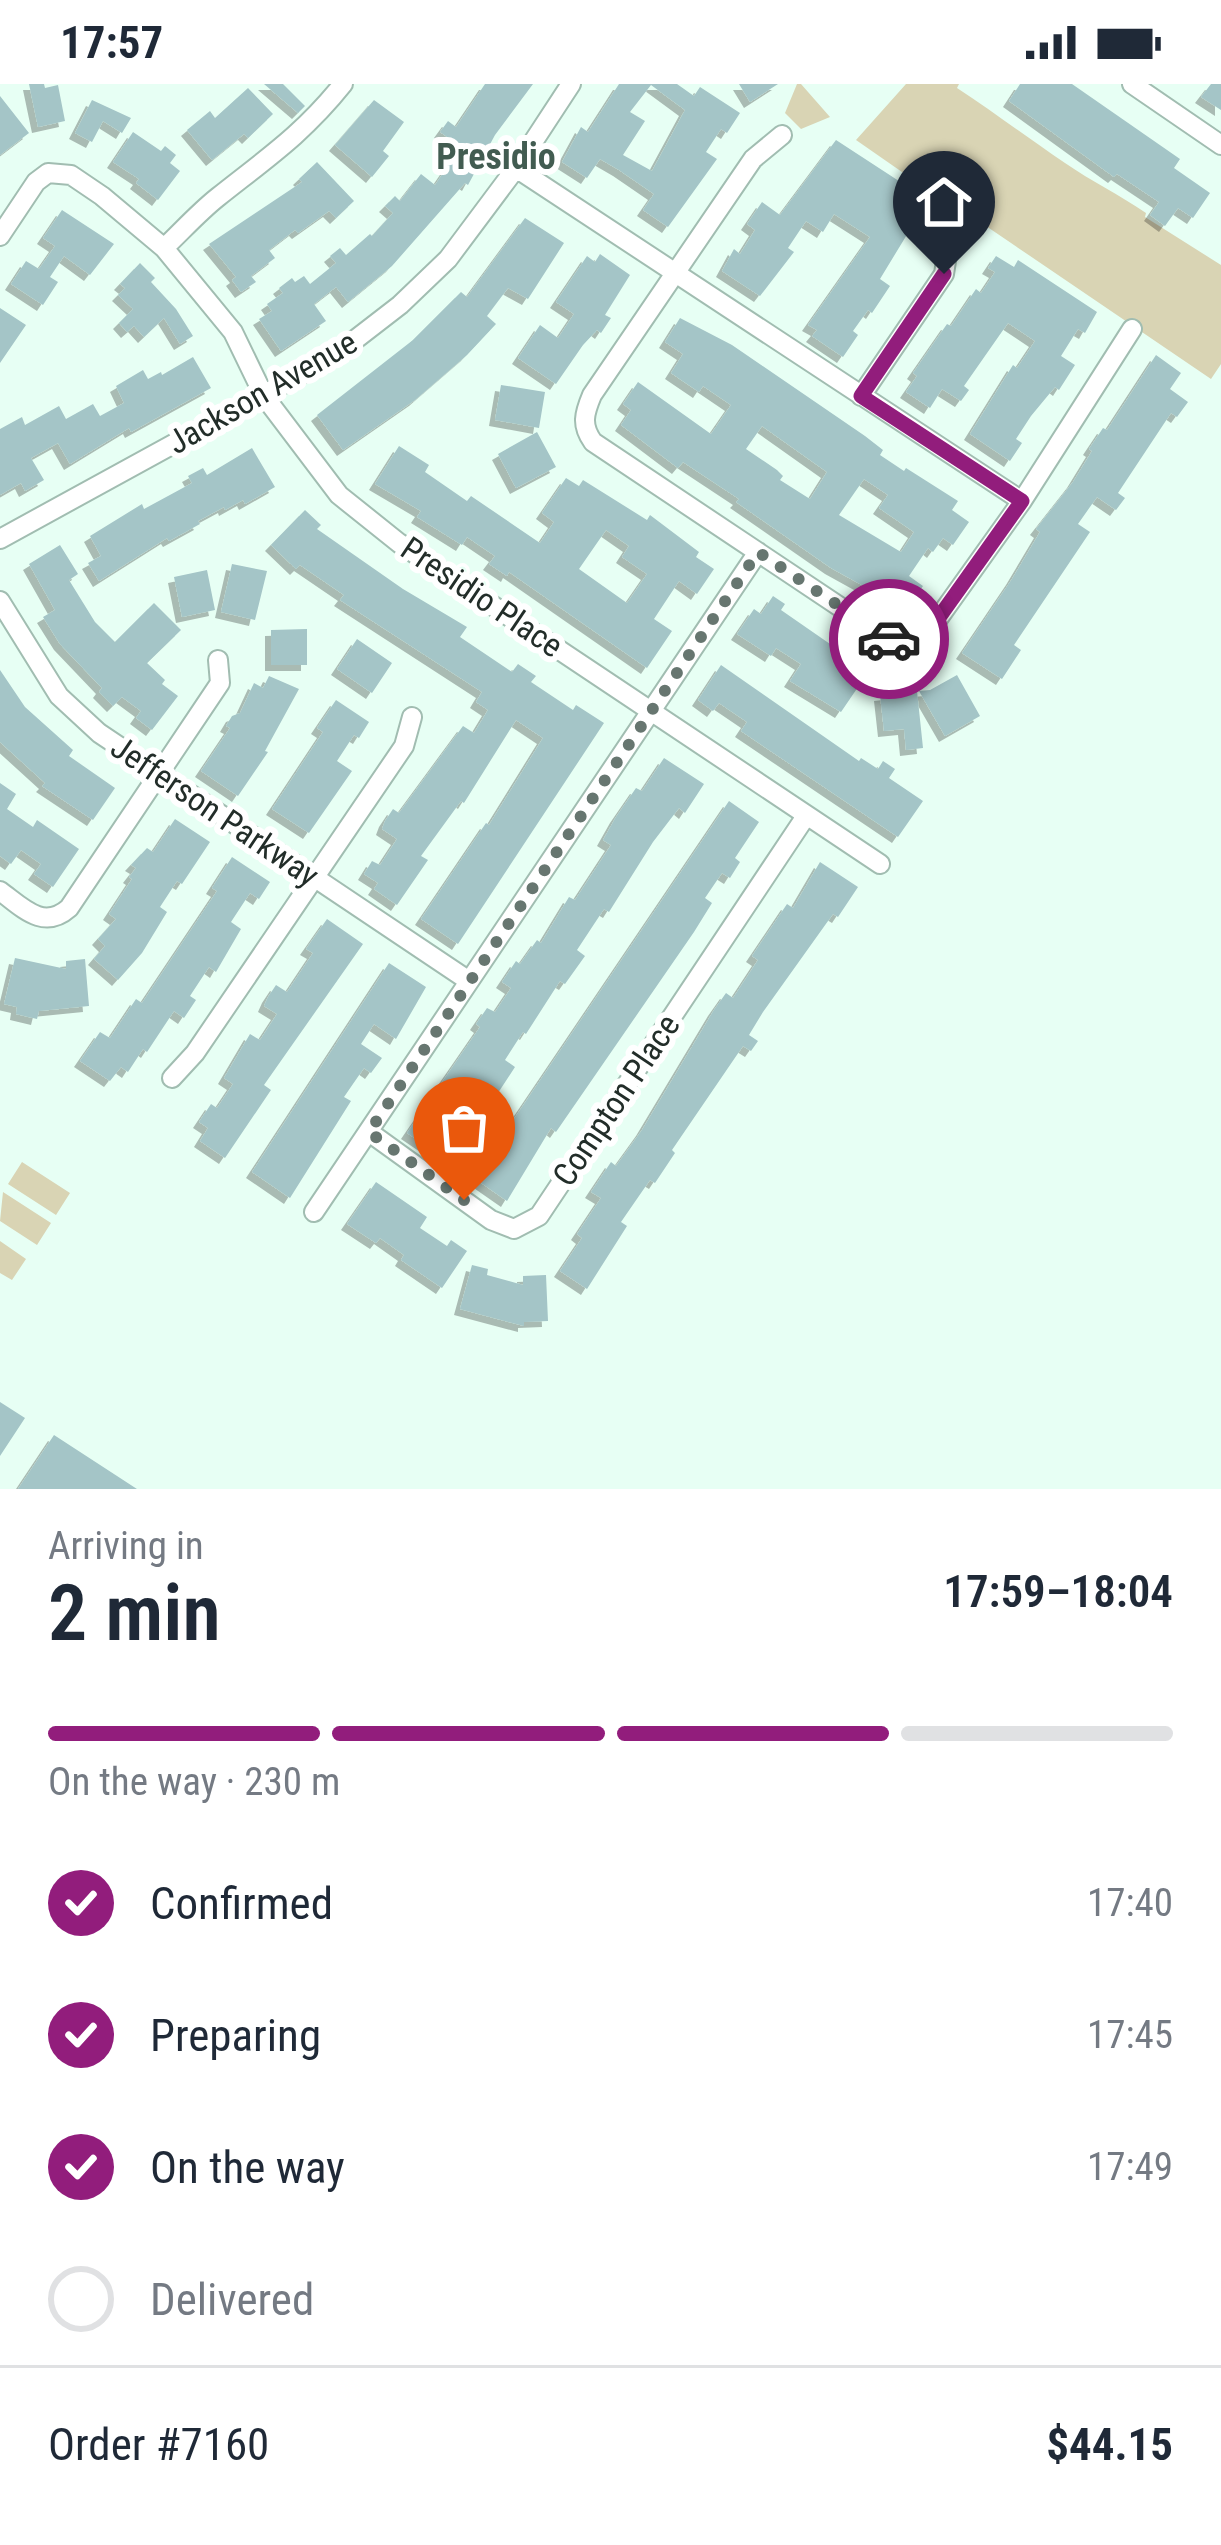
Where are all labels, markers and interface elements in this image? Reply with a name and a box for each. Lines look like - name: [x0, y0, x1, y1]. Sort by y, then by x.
- text: 17:57: [60, 16, 163, 69]
- district label: Presidio: [436, 136, 556, 178]
- pin: [893, 151, 995, 274]
- icon: home: [911, 169, 977, 235]
- street label: Jackson Avenue: [160, 322, 364, 462]
- street label: Presidio Place: [394, 529, 570, 665]
- courier: [829, 579, 949, 699]
- icon: car: [856, 606, 922, 672]
- street label: Jefferson Parkway: [104, 727, 327, 895]
- street label: Compton Place: [544, 1007, 688, 1193]
- pin: [413, 1077, 515, 1200]
- icon: bag: [431, 1095, 497, 1161]
- text: Arriving in: [48, 1523, 204, 1569]
- text: 17:59–18:04: [943, 1565, 1173, 1618]
- text: 2 min: [48, 1568, 221, 1659]
- text: On the way · 230 m: [48, 1759, 340, 1805]
- icon: check: [48, 1870, 114, 1936]
- text: Confirmed: [150, 1877, 333, 1930]
- text: 17:40: [1087, 1880, 1173, 1926]
- icon: check: [48, 2002, 114, 2068]
- text: Preparing: [150, 2009, 321, 2062]
- text: 17:45: [1087, 2012, 1173, 2058]
- icon: check: [48, 2134, 114, 2200]
- text: On the way: [150, 2141, 345, 2194]
- text: 17:49: [1087, 2144, 1173, 2190]
- text: Delivered: [150, 2273, 314, 2326]
- text: Order #7160: [48, 2418, 269, 2471]
- text: $44.15: [1046, 2418, 1173, 2471]

